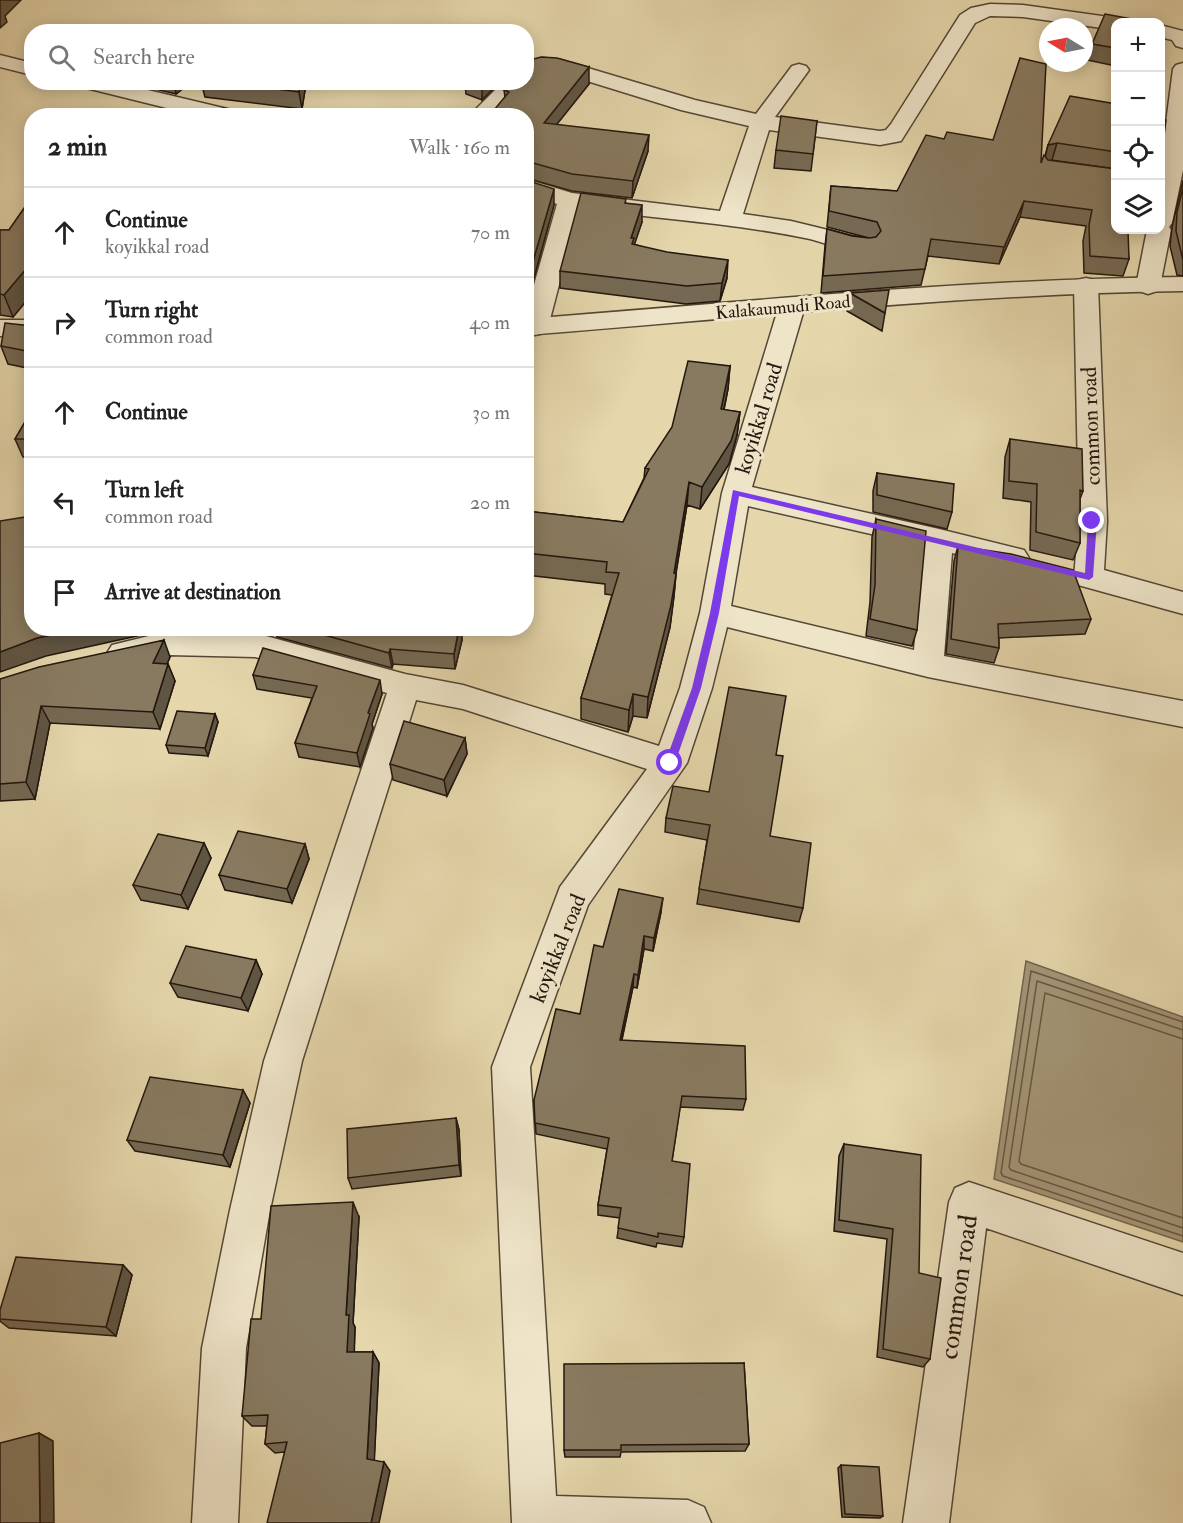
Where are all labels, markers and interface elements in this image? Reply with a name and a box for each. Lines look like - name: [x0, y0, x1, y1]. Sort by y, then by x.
- north arrow: [1039, 18, 1093, 72]
- map controls: [1111, 18, 1165, 234]
- button: +: [1111, 18, 1165, 72]
- search box: [24, 24, 534, 90]
- icon: search: [45, 41, 78, 74]
- text: Search here: [93, 43, 195, 71]
- button: −: [1111, 72, 1165, 126]
- button: locate: [1111, 126, 1165, 180]
- text: 2 min: [48, 131, 107, 163]
- text: Walk · 160 m: [409, 135, 510, 160]
- button: layers: [1111, 180, 1165, 234]
- text: Continue: [105, 206, 188, 234]
- icon: ahead: [48, 216, 81, 249]
- text: 70 m: [471, 220, 510, 245]
- text: koyikkal road: [105, 234, 209, 259]
- street label: Kalakaumudi Road: [715, 290, 852, 325]
- text: Turn right: [105, 296, 198, 324]
- icon: right: [48, 306, 81, 339]
- text: 40 m: [469, 310, 510, 335]
- text: common road: [105, 324, 213, 349]
- street label: koyikkal road: [729, 359, 789, 477]
- street label: common road: [1075, 366, 1107, 486]
- icon: ahead: [48, 396, 81, 429]
- text: Continue: [105, 398, 188, 426]
- text: 30 m: [472, 400, 510, 425]
- text: Turn left: [105, 476, 184, 504]
- icon: left: [48, 486, 81, 519]
- text: 20 m: [470, 490, 510, 515]
- text: common road: [105, 504, 213, 529]
- route end: [1078, 507, 1104, 533]
- icon: arrive: [48, 576, 81, 609]
- text: Arrive at destination: [105, 578, 281, 606]
- route start: [656, 749, 682, 775]
- street label: koyikkal road: [523, 890, 592, 1007]
- street label: common road: [932, 1213, 985, 1361]

